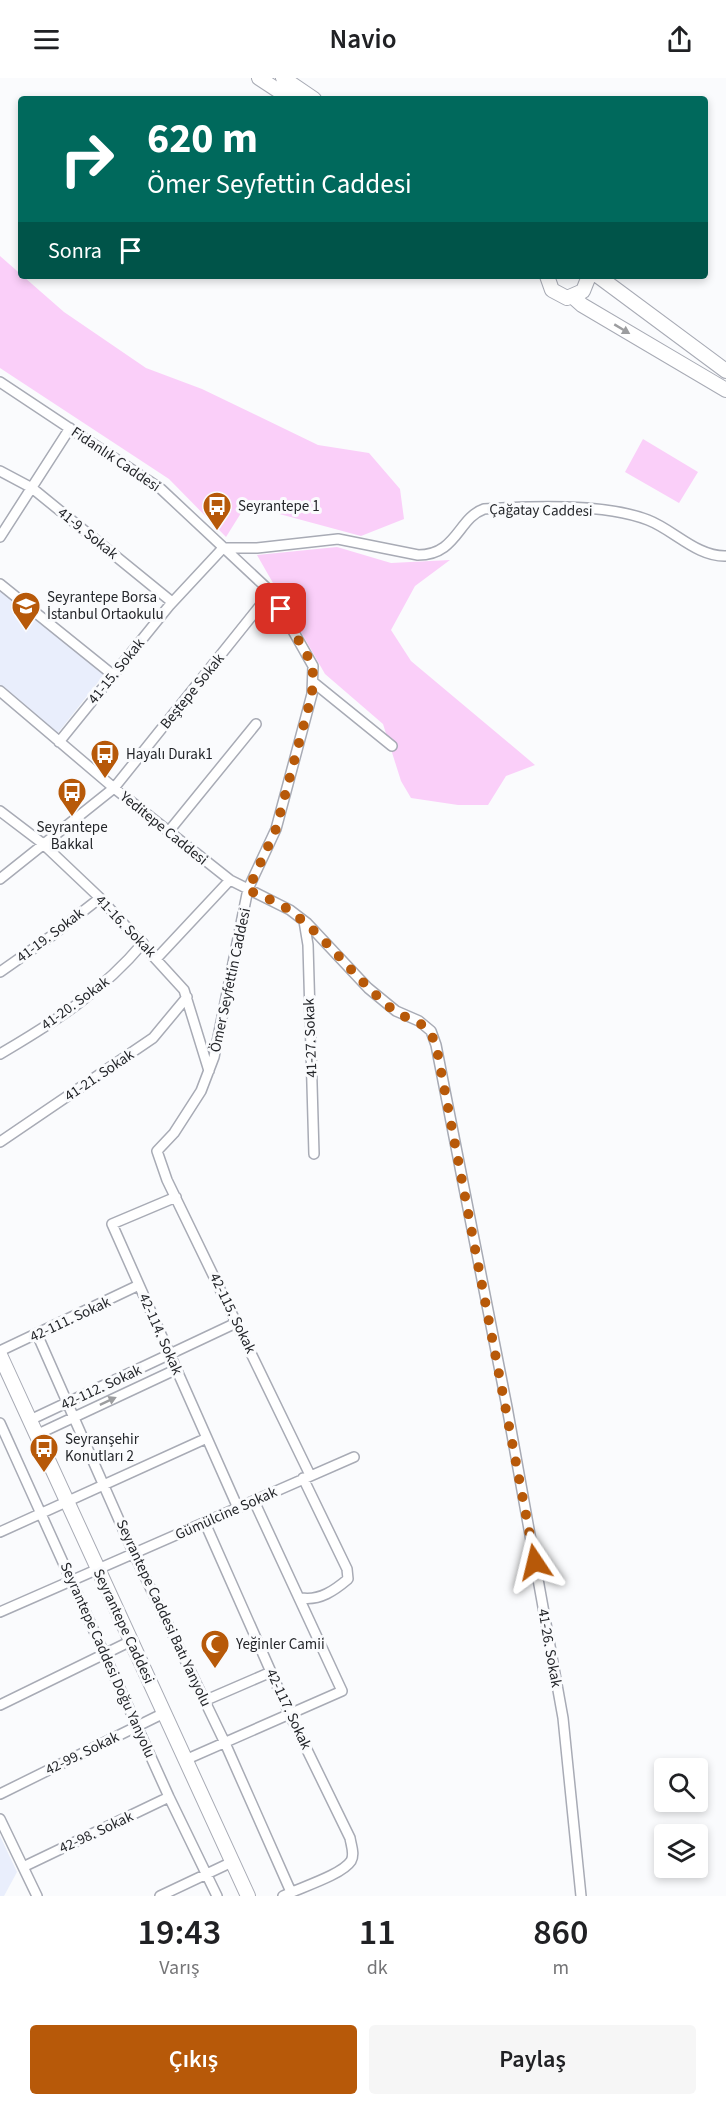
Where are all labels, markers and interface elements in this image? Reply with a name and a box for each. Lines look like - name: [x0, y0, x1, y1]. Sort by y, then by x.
- text: Navio: [330, 20, 396, 59]
- icon: menu: [30, 23, 63, 56]
- icon: share: [663, 23, 696, 56]
- text: 620 m: [147, 109, 258, 169]
- icon: right: [48, 120, 126, 198]
- text: Ömer Seyfettin Caddesi: [147, 165, 412, 204]
- icon: arrive: [114, 234, 147, 267]
- text: Sonra: [48, 235, 102, 267]
- one-way arrow: [614, 324, 630, 335]
- street label: Fidanlık Caddesi: [67, 422, 164, 497]
- bus stop icon: Seyrantepe 1: [201, 490, 233, 532]
- place label: Seyrantepe 1: [238, 496, 320, 517]
- street label: Çağatay Caddesi: [489, 499, 593, 522]
- street label: 41-9. Sokak: [53, 503, 123, 565]
- pin: [255, 583, 306, 634]
- place label: Seyrantepe Borsa İstanbul Ortaokulu: [47, 587, 164, 625]
- school or university icon: Seyrantepe Borsa İstanbul Ortaokulu: [10, 590, 42, 632]
- icon: arrive: [264, 592, 297, 625]
- street label: 41-15. Sokak: [83, 633, 150, 709]
- street label: Beştepe Sokak: [155, 649, 230, 734]
- bus stop icon: Hayalı Durak1: [89, 738, 121, 780]
- place label: Hayalı Durak1: [126, 744, 213, 765]
- bus stop icon: Seyrantepe Bakkal: [56, 776, 88, 818]
- street label: Yeditepe Caddesi: [115, 786, 212, 870]
- place label: Seyrantepe Bakkal: [36, 817, 108, 855]
- street label: 41-16. Sokak: [90, 890, 161, 963]
- street label: 41-19. Sokak: [12, 903, 89, 968]
- street label: Ömer Seyfettin Caddesi: [205, 906, 256, 1054]
- street label: 41-20. Sokak: [37, 971, 114, 1035]
- street label: 41-27. Sokak: [299, 997, 322, 1078]
- street label: 41-21. Sokak: [60, 1044, 139, 1106]
- street label: 42-115. Sokak: [204, 1269, 261, 1357]
- street label: 42-114. Sokak: [133, 1290, 188, 1379]
- street label: 42-111. Sokak: [26, 1291, 115, 1347]
- street label: 42-112. Sokak: [57, 1359, 146, 1415]
- one-way arrow: [100, 1396, 117, 1405]
- place label: Seyranşehir Konutları 2: [65, 1429, 140, 1467]
- bus stop icon: Seyranşehir Konutları 2: [28, 1432, 60, 1474]
- street label: Gümülcine Sokak: [172, 1481, 281, 1545]
- street label: Seyrantepe Caddesi Batı Yanyolu: [113, 1517, 215, 1709]
- position arrow: [503, 1530, 567, 1594]
- street label: Seyrantepe Caddesi Doğu Yanyolu: [55, 1559, 160, 1762]
- street label: Seyrantepe Caddesi: [90, 1566, 158, 1686]
- street label: 41-26. Sokak: [532, 1607, 567, 1690]
- mosque icon: Yeğinler Camii: [199, 1628, 231, 1670]
- place label: Yeğinler Camii: [235, 1634, 325, 1655]
- street label: 42-117. Sokak: [261, 1665, 317, 1754]
- street label: 42-99. Sokak: [42, 1726, 123, 1780]
- map controls: [654, 1758, 708, 1878]
- button: search: [654, 1758, 708, 1812]
- street label: 42-98. Sokak: [56, 1806, 137, 1859]
- button: layers: [654, 1824, 708, 1878]
- text: 19:43: [137, 1907, 221, 1958]
- text: 11: [359, 1907, 396, 1958]
- text: 860: [533, 1907, 589, 1958]
- text: Varış: [159, 1954, 199, 1982]
- text: dk: [367, 1954, 388, 1982]
- text: m: [553, 1954, 569, 1982]
- button: Çıkış: [30, 2025, 357, 2094]
- button: Paylaş: [369, 2025, 696, 2094]

